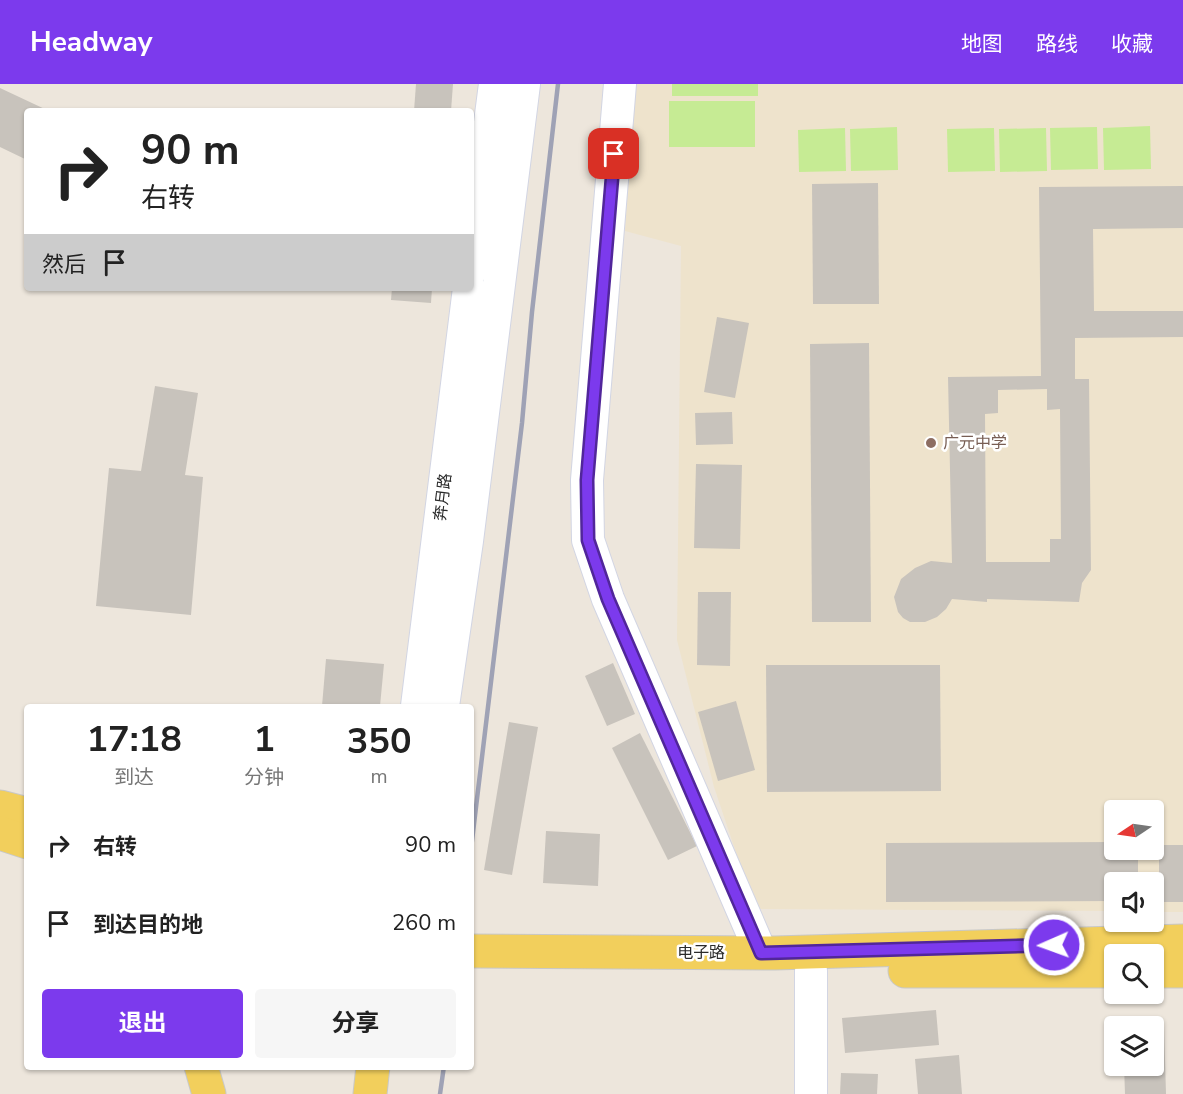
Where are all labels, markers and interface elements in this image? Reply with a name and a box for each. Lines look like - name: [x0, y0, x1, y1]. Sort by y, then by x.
- text: Headway: [30, 23, 152, 61]
- text: 地图: [961, 30, 1003, 58]
- text: 路线: [1036, 30, 1078, 58]
- text: 收藏: [1111, 30, 1153, 58]
- text: 90 m: [141, 122, 240, 179]
- pin: [588, 128, 639, 179]
- icon: right: [42, 132, 120, 210]
- icon: arrive: [597, 137, 630, 170]
- text: 右转: [141, 180, 195, 217]
- icon: arrive: [98, 246, 131, 279]
- text: 然后: [42, 250, 86, 280]
- place label: 广元中学: [943, 432, 1007, 454]
- marker: 广元中学: [924, 436, 938, 450]
- street label: 奔月路: [429, 472, 457, 522]
- text: 17:18: [86, 715, 182, 764]
- text: 1: [253, 715, 275, 764]
- text: 350: [347, 717, 412, 766]
- text: m: [371, 763, 388, 790]
- text: 到达: [114, 764, 154, 791]
- text: 分钟: [244, 764, 284, 791]
- north arrow: [1104, 800, 1164, 860]
- map controls: [1104, 800, 1164, 1076]
- icon: right: [42, 829, 75, 862]
- text: 90 m: [405, 830, 456, 860]
- text: 右转: [93, 832, 137, 862]
- button: sound: [1104, 872, 1164, 932]
- icon: arrive: [42, 907, 75, 940]
- text: 260 m: [392, 908, 456, 938]
- text: 到达目的地: [93, 910, 203, 940]
- position arrow: [1022, 913, 1086, 977]
- street label: 电子路: [677, 942, 725, 964]
- button: search: [1104, 944, 1164, 1004]
- button: 退出: [42, 989, 243, 1058]
- button: 分享: [255, 989, 456, 1058]
- button: layers: [1104, 1016, 1164, 1076]

